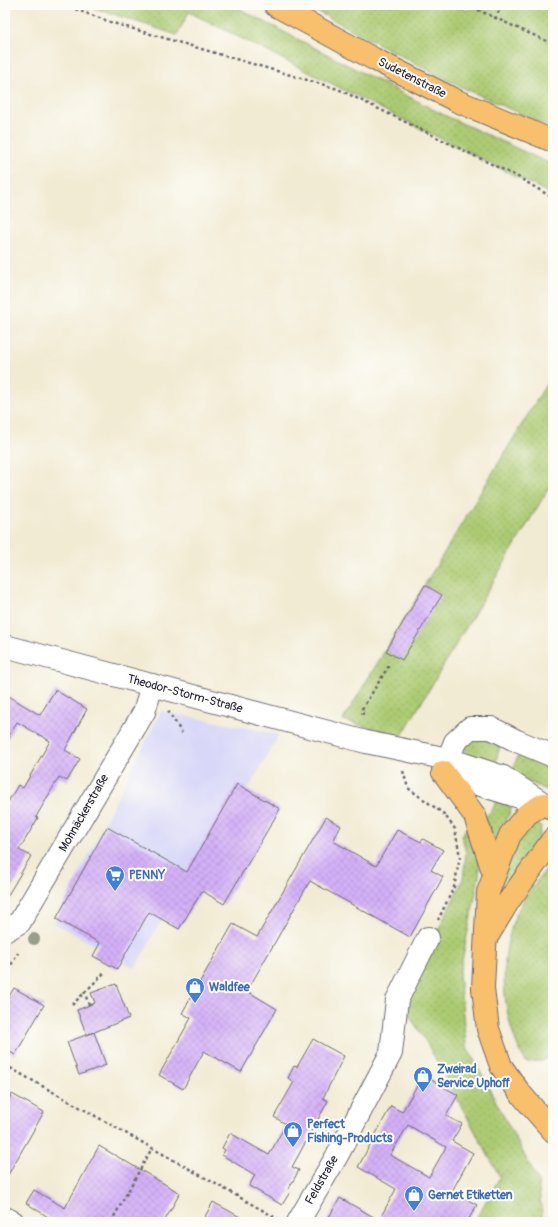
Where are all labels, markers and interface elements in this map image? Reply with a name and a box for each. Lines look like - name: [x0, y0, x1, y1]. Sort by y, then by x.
- street label: Sudetenstraße: [375, 54, 449, 102]
- street label: Theodor-Storm-Straße: [126, 671, 244, 717]
- street label: Mohnäckerstraße: [56, 771, 112, 854]
- supermarket icon: PENNY: [104, 864, 126, 892]
- place label: PENNY: [129, 868, 165, 883]
- shop icon: Waldfee: [184, 976, 206, 1004]
- place label: Waldfee: [209, 980, 251, 995]
- place label: Zweirad Service Uphoff: [437, 1062, 510, 1091]
- shop icon: Zweirad Service Uphoff: [412, 1065, 434, 1093]
- place label: Perfect Fishing-Products: [307, 1117, 393, 1146]
- shop icon: Perfect Fishing-Products: [282, 1120, 304, 1148]
- street label: Feldstraße: [302, 1153, 342, 1207]
- shop icon: Gernet Etiketten: [403, 1184, 425, 1212]
- place label: Gernet Etiketten: [428, 1188, 513, 1203]

